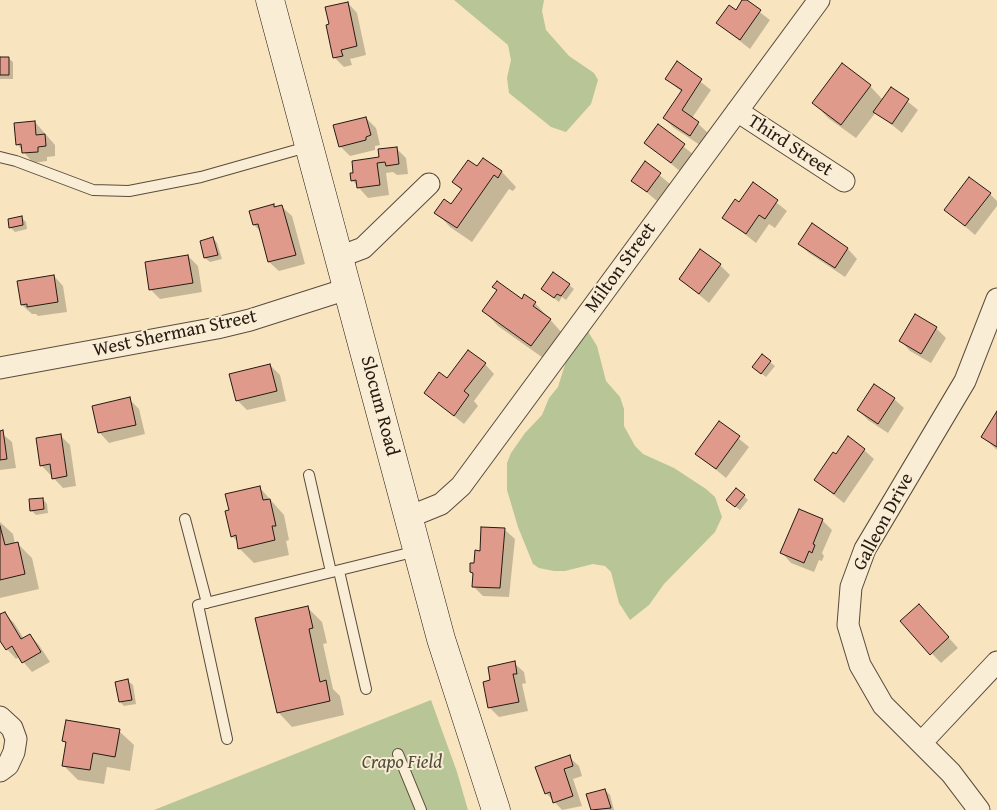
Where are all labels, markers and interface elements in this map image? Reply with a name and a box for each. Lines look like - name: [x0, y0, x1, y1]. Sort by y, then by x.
- street label: Third Street: [743, 110, 837, 182]
- street label: Milton Street: [581, 219, 661, 317]
- street label: West Sherman Street: [91, 306, 259, 362]
- street label: Slocum Road: [355, 354, 403, 458]
- street label: Galleon Drive: [849, 469, 919, 575]
- park label: Crapo Field: [362, 752, 442, 774]

